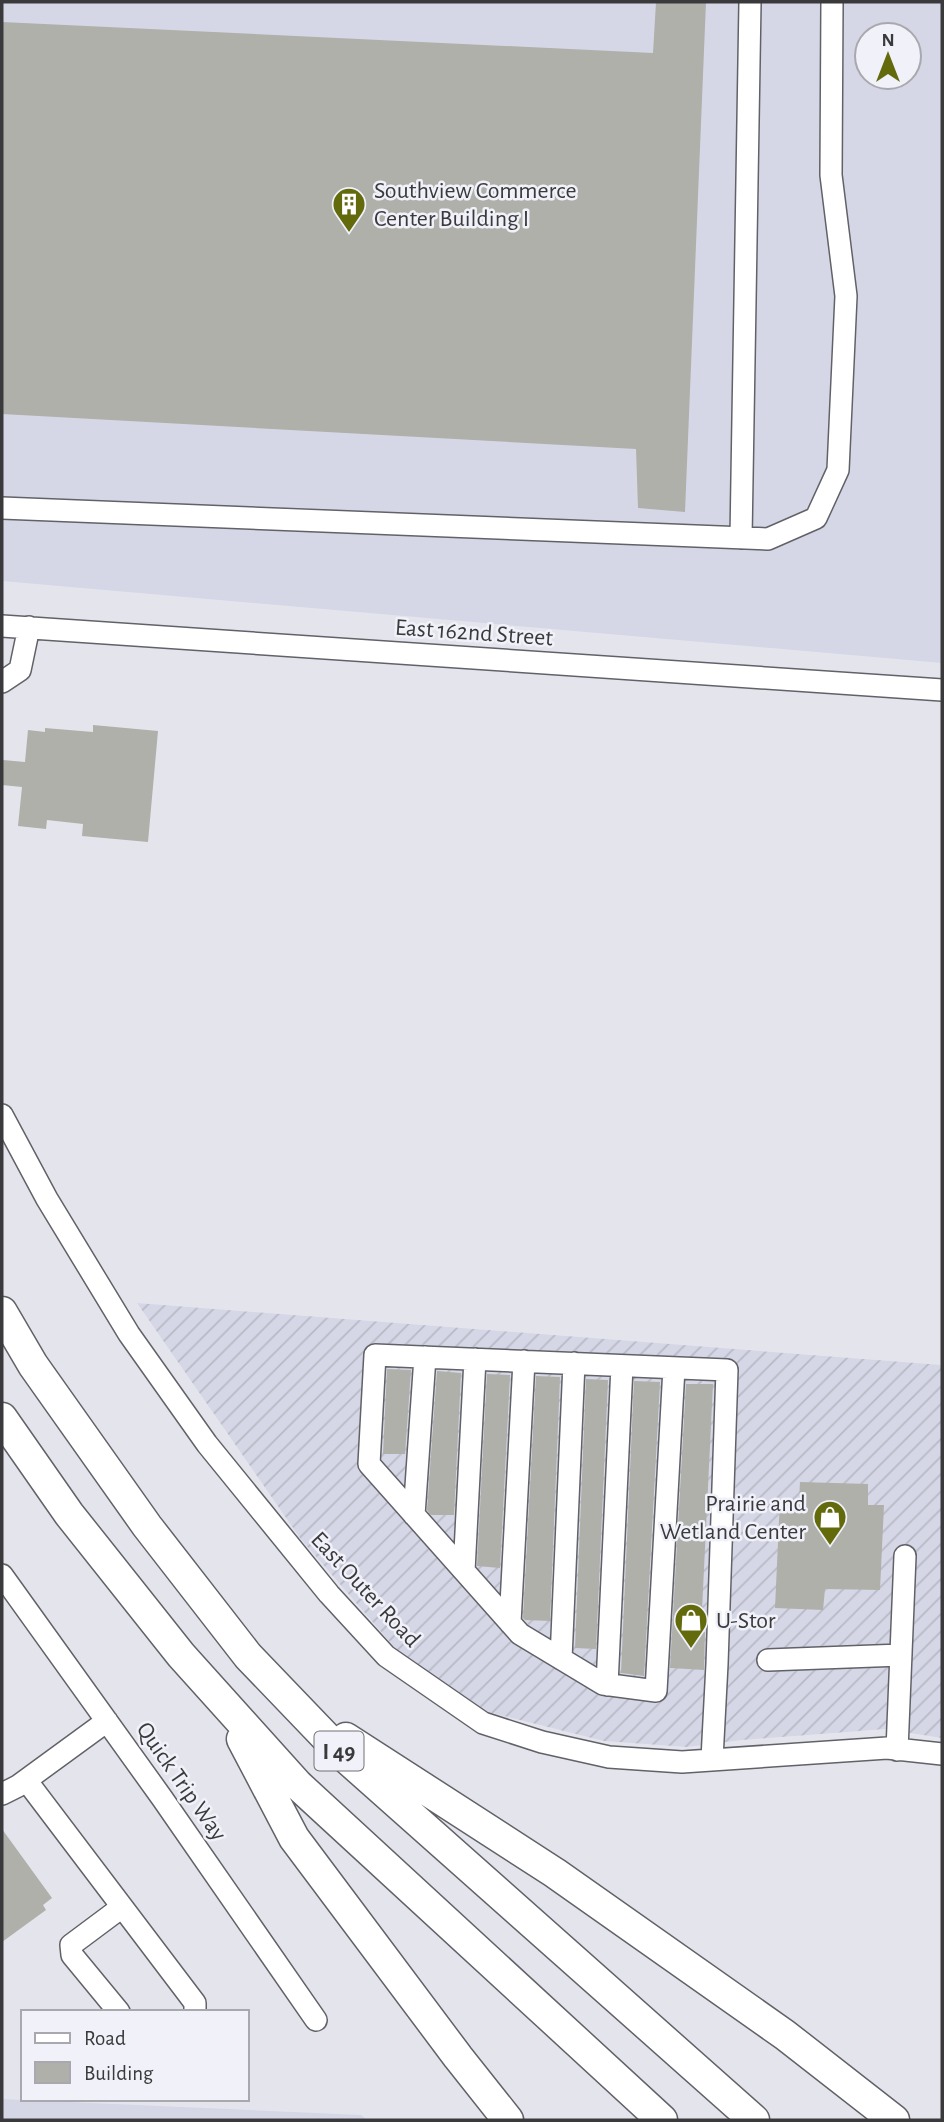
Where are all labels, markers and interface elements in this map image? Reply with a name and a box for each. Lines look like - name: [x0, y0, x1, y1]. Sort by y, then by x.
- north arrow: [853, 21, 923, 91]
- text: N: [881, 31, 895, 50]
- place label: Southview Commerce Center Building I: [374, 179, 577, 231]
- building icon: Southview Commerce Center Building I: [330, 185, 368, 234]
- street label: East 162nd Street: [394, 616, 554, 651]
- place label: Prairie and Wetland Center: [660, 1492, 806, 1544]
- shop icon: Prairie and Wetland Center: [811, 1498, 849, 1547]
- street label: East Outer Road: [306, 1527, 425, 1652]
- shop icon: U-Stor: [672, 1601, 710, 1650]
- place label: U-Stor: [716, 1609, 776, 1633]
- street label: Quick Trip Way: [132, 1718, 231, 1845]
- road number: I 49: [314, 1732, 364, 1770]
- legend: [21, 2010, 248, 2101]
- text: Road: [84, 2028, 126, 2049]
- text: Building: [84, 2063, 154, 2084]

